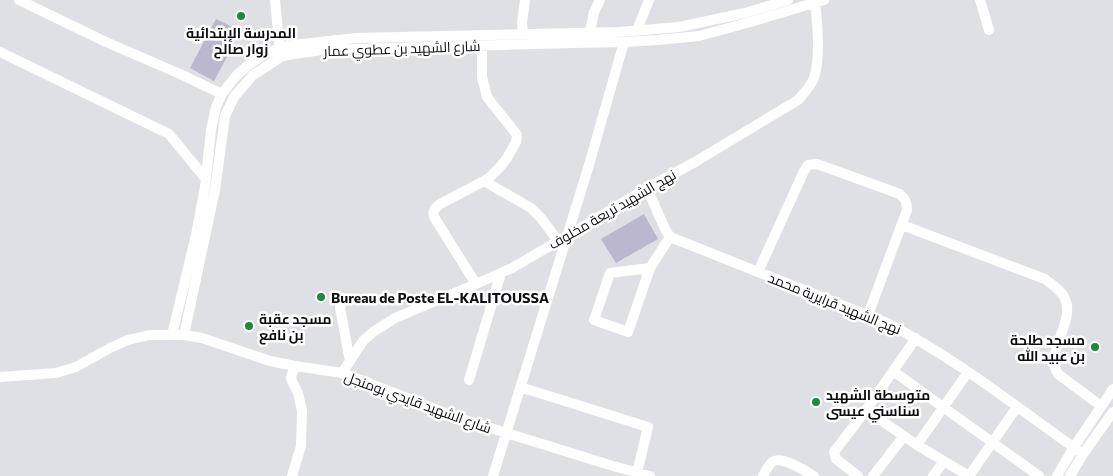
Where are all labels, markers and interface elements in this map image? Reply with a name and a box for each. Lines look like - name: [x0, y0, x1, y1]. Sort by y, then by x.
- marker: المدرسة الإبتدائية زوار صالح: [235, 10, 247, 22]
- place label: المدرسة الإبتدائية زوار صالح: [186, 24, 296, 59]
- street label: شارع الشهيد بن عطوي عمار: [322, 37, 481, 63]
- street label: نهج الشهيد تريعة مخلوف: [545, 166, 679, 253]
- street label: نهج الشهيد قرايرية محمد: [766, 269, 904, 338]
- place label: Bureau de Poste EL-KALITOUSSA: [331, 289, 549, 306]
- marker: Bureau de Poste EL-KALITOUSSA: [315, 291, 327, 303]
- place label: مسجد عقبة بن نافع: [259, 310, 332, 345]
- marker: مسجد عقبة بن نافع: [243, 320, 255, 332]
- place label: مسجد طلحة بن عبيد الله: [1010, 331, 1085, 365]
- marker: مسجد طلحة بن عبيد الله: [1089, 341, 1101, 353]
- street label: شارع الشهيد قايدي بومنجل: [341, 367, 494, 440]
- place label: متوسطة الشهيد سناسني عيسى: [826, 386, 930, 423]
- marker: متوسطة الشهيد سناسني عيسى: [810, 396, 822, 408]

